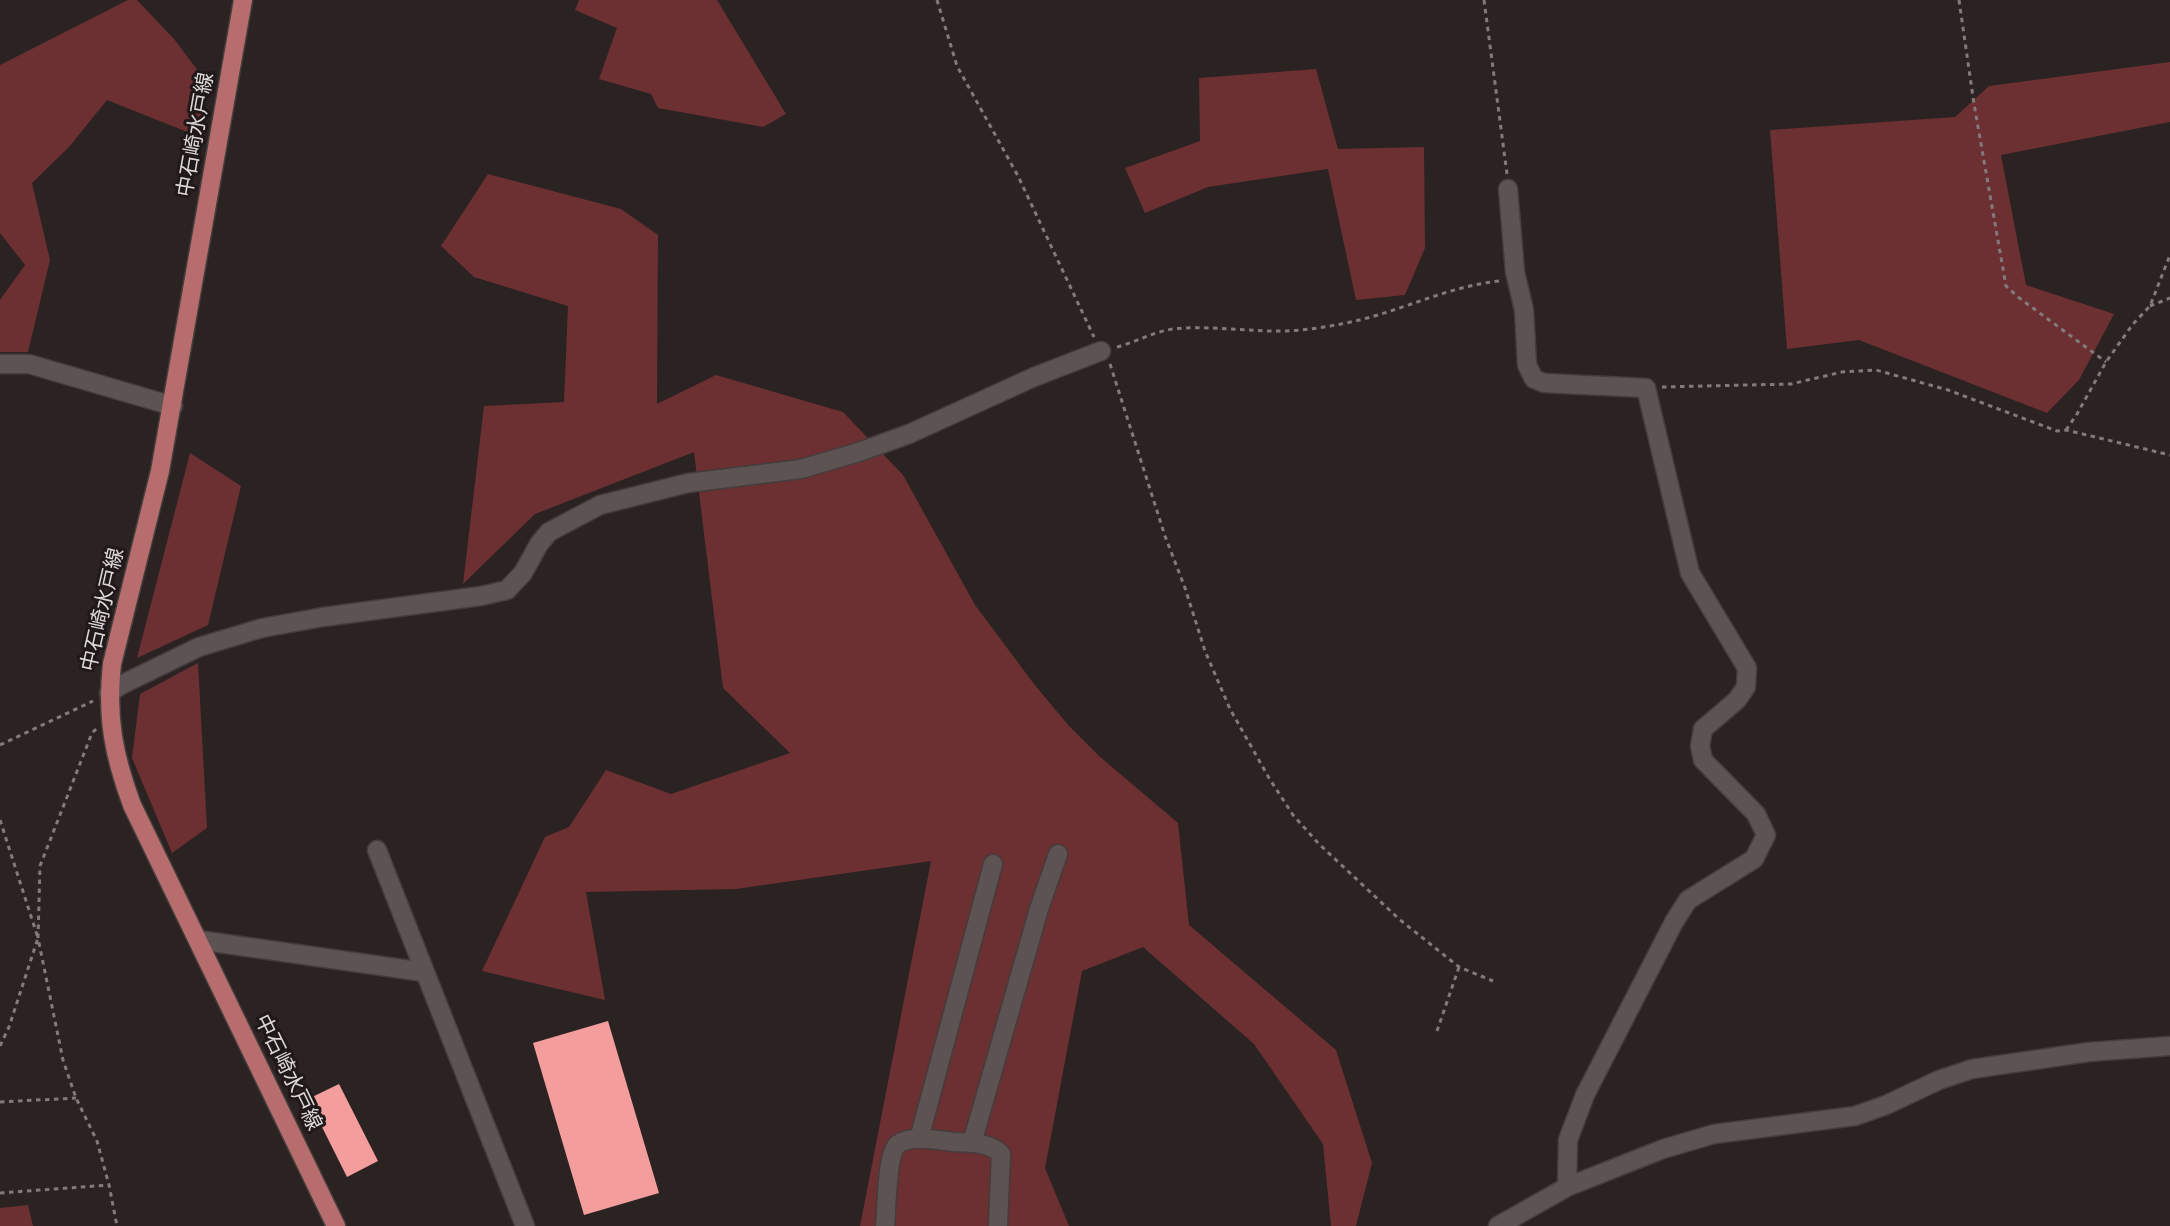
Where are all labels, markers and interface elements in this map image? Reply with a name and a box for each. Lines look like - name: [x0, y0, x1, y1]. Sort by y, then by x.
- street label: 中石崎水戸線: [174, 71, 220, 199]
- street label: 中石崎水戸線: [78, 546, 130, 674]
- street label: 中石崎水戸線: [248, 1011, 326, 1135]

